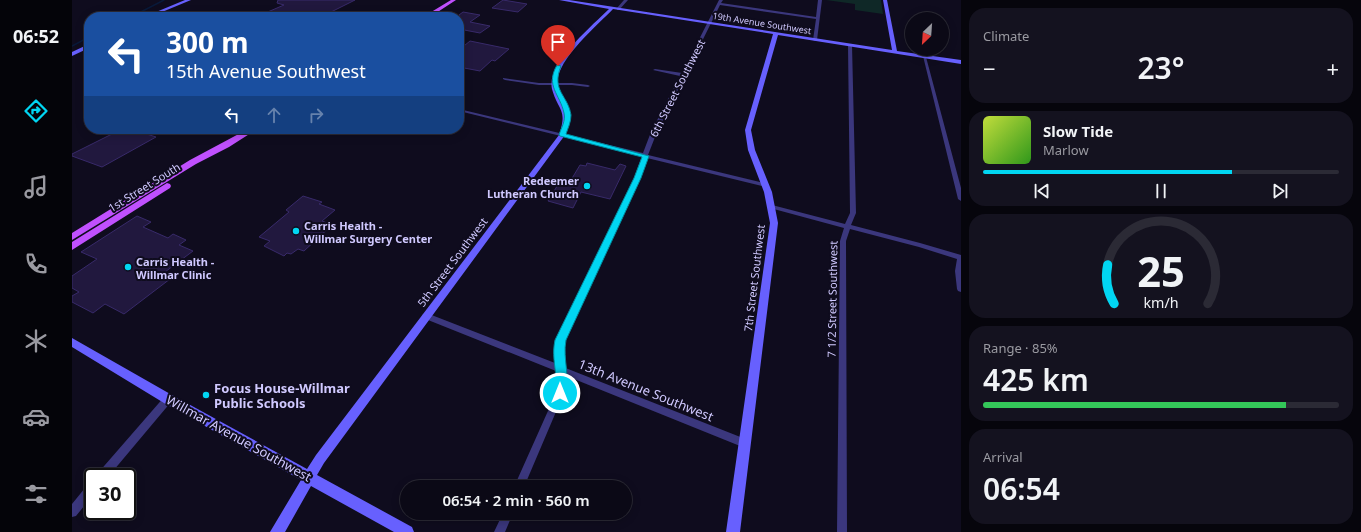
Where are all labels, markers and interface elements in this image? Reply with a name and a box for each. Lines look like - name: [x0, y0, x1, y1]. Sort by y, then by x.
- street label: 19th Avenue Southwest: [712, 9, 813, 37]
- north arrow: [905, 12, 949, 56]
- map controls: [905, 12, 949, 56]
- text: 300 m: [166, 23, 249, 61]
- text: 06:52: [13, 24, 59, 48]
- pin: [541, 25, 575, 66]
- text: Climate: [983, 27, 1029, 45]
- icon: left: [100, 28, 152, 80]
- icon: arrive: [547, 31, 569, 53]
- street label: 6th Street Southwest: [646, 37, 708, 139]
- text: 23°: [1137, 47, 1185, 88]
- text: −: [983, 53, 996, 83]
- text: +: [1326, 53, 1339, 83]
- text: 15th Avenue Southwest: [166, 59, 366, 83]
- icon: directions: [22, 97, 50, 125]
- icon: left: [221, 104, 243, 126]
- icon: ahead: [263, 104, 285, 126]
- icon: right: [305, 104, 327, 126]
- text: Slow Tide: [1043, 121, 1113, 141]
- text: Marlow: [1043, 141, 1089, 159]
- street label: 1st Street South: [105, 159, 183, 215]
- icon: music: [22, 173, 50, 201]
- place label: Redeemer Lutheran Church: [487, 173, 579, 201]
- icon: previous: [1031, 180, 1053, 202]
- icon: pause: [1150, 180, 1172, 202]
- icon: next: [1269, 180, 1291, 202]
- marker: Redeemer Lutheran Church: [582, 181, 592, 191]
- street label: 5th Street Southwest: [414, 214, 490, 310]
- place label: Carris Health - Willmar Surgery Center: [304, 218, 432, 246]
- street label: 7th Street Southwest: [740, 224, 768, 332]
- marker: Carris Health - Willmar Surgery Center: [291, 226, 301, 236]
- street label: 7 1/2 Street Southwest: [823, 241, 841, 357]
- text: 25: [1137, 243, 1185, 299]
- icon: phone: [22, 250, 50, 278]
- place label: Carris Health - Willmar Clinic: [136, 254, 215, 282]
- marker: Carris Health - Willmar Clinic: [123, 262, 133, 272]
- text: km/h: [1143, 293, 1179, 312]
- icon: climate: [22, 327, 50, 355]
- text: Range · 85%: [983, 339, 1058, 357]
- street label: 13th Avenue Southwest: [576, 355, 717, 425]
- text: 425 km: [983, 359, 1089, 400]
- position arrow: [539, 372, 581, 414]
- place label: Focus House-Willmar Public Schools: [214, 379, 350, 412]
- street label: Willmar Avenue Southwest: [163, 390, 315, 486]
- marker: Focus House-Willmar Public Schools: [201, 390, 211, 400]
- icon: car: [22, 403, 50, 431]
- text: Arrival: [983, 448, 1023, 466]
- speed limit sign: 30: [84, 468, 136, 520]
- text: 06:54: [983, 468, 1060, 509]
- icon: filters: [22, 480, 50, 508]
- text: 06:54 · 2 min · 560 m: [442, 490, 590, 510]

